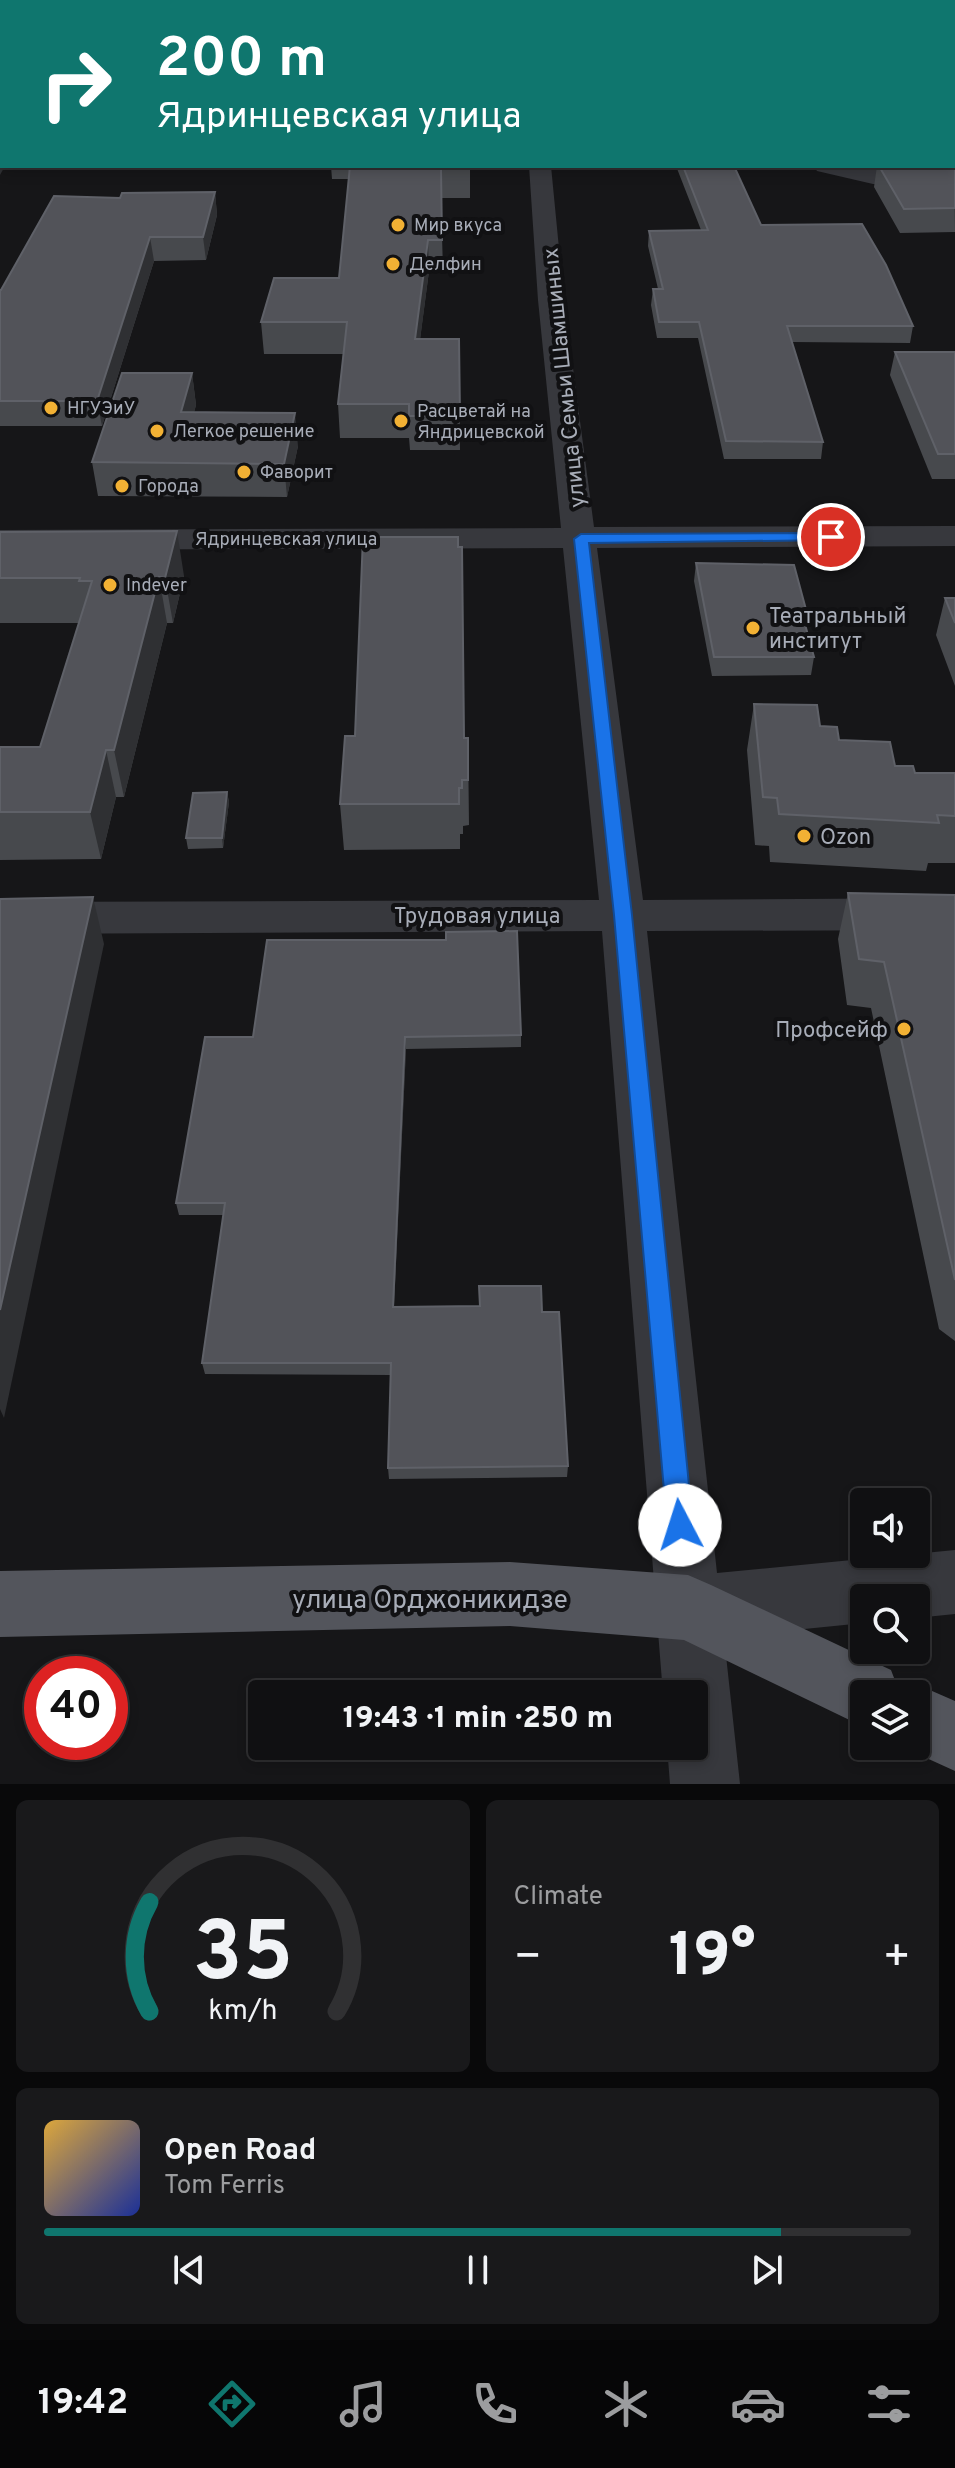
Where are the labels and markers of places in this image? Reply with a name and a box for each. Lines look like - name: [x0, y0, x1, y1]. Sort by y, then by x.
- place label: Мир вкуса: [414, 215, 502, 238]
- marker: Мир вкуса: [389, 216, 407, 234]
- place label: Делфин: [409, 254, 482, 277]
- marker: Делфин: [384, 255, 402, 273]
- place label: НГУЭиУ: [67, 398, 136, 421]
- marker: НГУЭиУ: [42, 399, 60, 417]
- place label: Расцветай на Яндрицевской: [417, 401, 545, 445]
- marker: Расцветай на Яндрицевской: [392, 412, 410, 430]
- place label: Легкое решение: [173, 421, 314, 444]
- marker: Легкое решение: [148, 422, 166, 440]
- place label: Фаворит: [260, 462, 333, 485]
- marker: Фаворит: [235, 463, 253, 481]
- place label: Города: [138, 476, 199, 499]
- marker: Города: [113, 477, 131, 495]
- pin: [797, 503, 865, 571]
- place label: Indever: [126, 575, 187, 598]
- marker: Indever: [101, 576, 119, 594]
- place label: Театральный институт: [769, 604, 907, 656]
- marker: Театральный институт: [744, 619, 762, 637]
- place label: Ozon: [820, 825, 871, 852]
- marker: Ozon: [795, 827, 813, 845]
- place label: Профсейф: [775, 1018, 888, 1045]
- marker: Профсейф: [895, 1020, 913, 1038]

